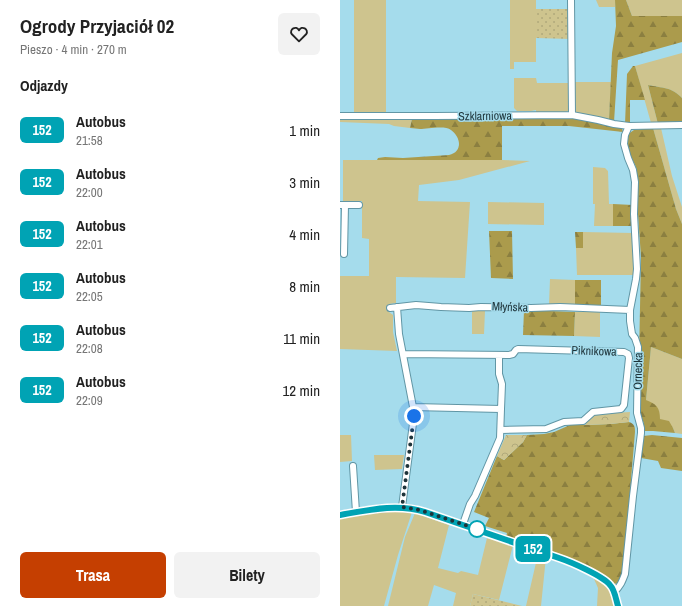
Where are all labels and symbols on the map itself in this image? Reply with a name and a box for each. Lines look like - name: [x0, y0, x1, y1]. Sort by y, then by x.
- street label: Szklarniowa: [458, 108, 512, 124]
- street label: Młyńska: [492, 298, 529, 316]
- street label: Piknikowa: [571, 342, 617, 360]
- street label: Ornecka: [630, 352, 646, 390]
- your location: [404, 406, 424, 426]
- unlabelled marker: [468, 520, 486, 538]
- line badge: 152: [510, 536, 556, 562]

